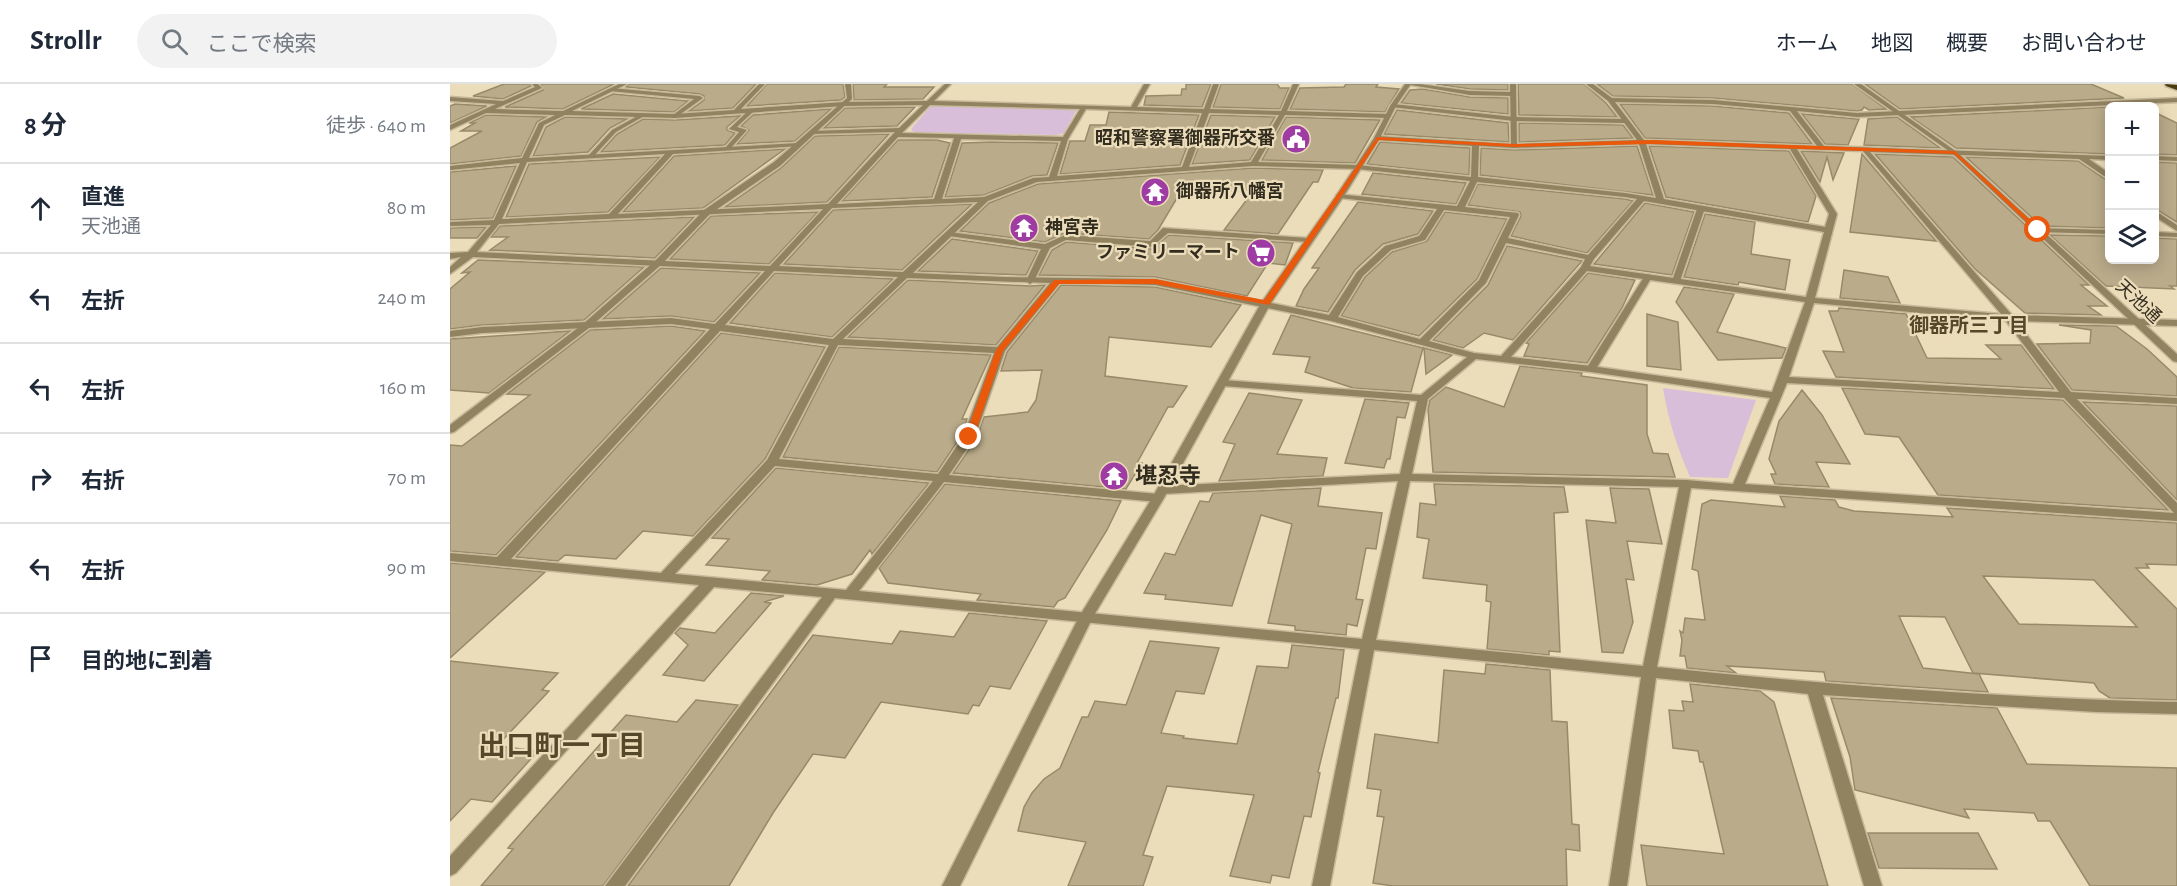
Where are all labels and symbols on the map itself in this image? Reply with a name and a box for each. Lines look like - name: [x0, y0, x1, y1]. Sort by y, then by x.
- public building icon: 昭和警察署御器所交番: [1280, 123, 1312, 155]
- place label: 昭和警察署御器所交番: [1095, 128, 1275, 148]
- temple icon: 御器所八幡宮: [1139, 176, 1171, 208]
- place label: 御器所八幡宮: [1175, 181, 1284, 201]
- temple icon: 神宮寺: [1008, 212, 1040, 244]
- route start: [2024, 216, 2050, 242]
- place label: 神宮寺: [1045, 217, 1099, 237]
- supermarket icon: ファミリーマート: [1245, 237, 1277, 269]
- place label: ファミリーマート: [1096, 243, 1240, 262]
- street label: 天池通: [2112, 276, 2165, 327]
- district label: 御器所三丁目: [1909, 315, 2029, 336]
- route end: [955, 423, 981, 449]
- temple icon: 堪忍寺: [1098, 460, 1130, 492]
- place label: 堪忍寺: [1135, 464, 1201, 487]
- district label: 出口町一丁目: [478, 731, 646, 761]

